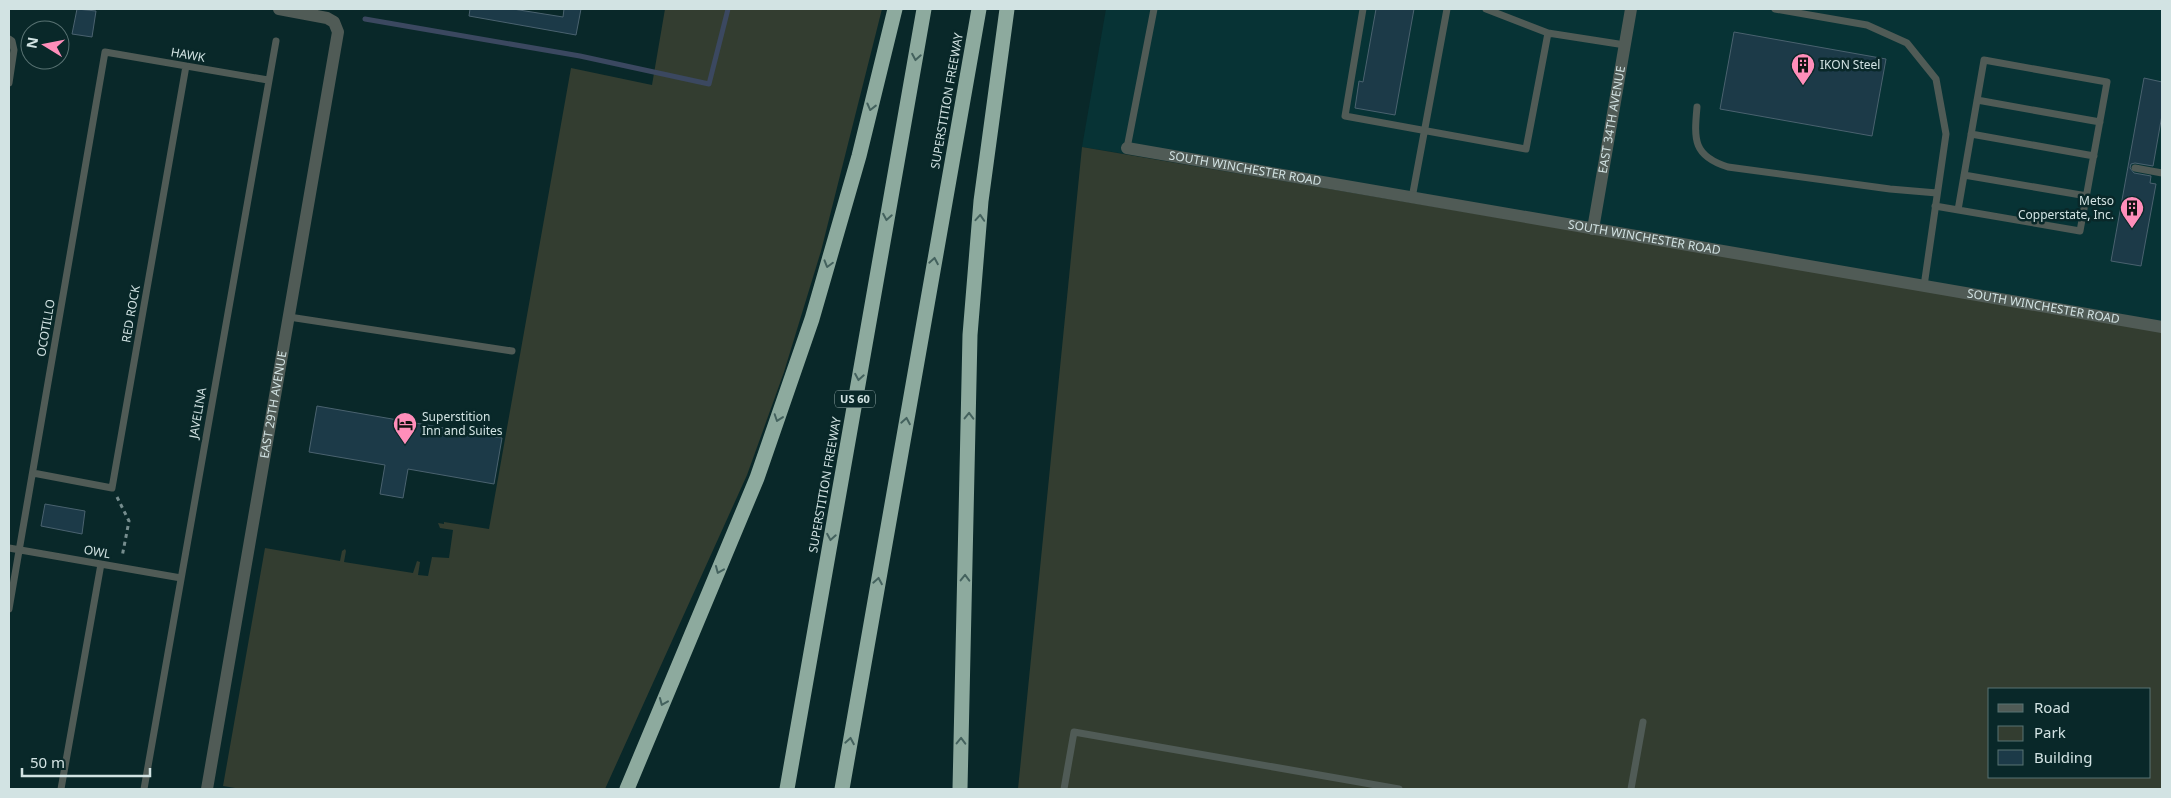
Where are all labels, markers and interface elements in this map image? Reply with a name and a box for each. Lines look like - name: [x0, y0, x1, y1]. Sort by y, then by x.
- north arrow: [20, 20, 70, 70]
- street label: SUPERSTITION FREEWAY: [926, 31, 967, 170]
- text: N: [21, 35, 42, 50]
- street label: HAWK: [170, 43, 207, 66]
- one-way arrow: [911, 52, 921, 61]
- building icon: IKON Steel: [1790, 52, 1816, 86]
- place label: IKON Steel: [1820, 56, 1880, 73]
- street label: EAST 34TH AVENUE: [1594, 64, 1629, 175]
- one-way arrow: [866, 103, 877, 111]
- street label: SOUTH WINCHESTER ROAD: [1168, 146, 1323, 190]
- place label: Metso Copperstate, Inc.: [2018, 192, 2114, 223]
- building icon: Metso Copperstate, Inc.: [2119, 195, 2145, 229]
- one-way arrow: [883, 212, 893, 221]
- one-way arrow: [974, 214, 985, 222]
- street label: SOUTH WINCHESTER ROAD: [1567, 215, 1722, 259]
- one-way arrow: [929, 257, 939, 265]
- one-way arrow: [823, 259, 833, 267]
- street label: RED ROCK: [117, 283, 144, 344]
- street label: SOUTH WINCHESTER ROAD: [1966, 284, 2121, 328]
- street label: OCOTILLO: [32, 298, 59, 358]
- street label: EAST 29TH AVENUE: [255, 350, 291, 460]
- one-way arrow: [855, 372, 865, 381]
- street label: JAVELINA: [184, 386, 210, 441]
- road number: US 60: [835, 390, 875, 408]
- place label: Superstition Inn and Suites: [422, 408, 503, 439]
- hotel icon: Superstition Inn and Suites: [392, 411, 418, 445]
- one-way arrow: [963, 411, 974, 419]
- one-way arrow: [774, 414, 784, 422]
- street label: SUPERSTITION FREEWAY: [804, 415, 845, 554]
- one-way arrow: [901, 417, 911, 425]
- one-way arrow: [827, 533, 837, 541]
- street label: OWL: [82, 541, 112, 562]
- one-way arrow: [714, 565, 725, 574]
- one-way arrow: [960, 574, 970, 582]
- one-way arrow: [873, 577, 883, 586]
- legend: [1988, 688, 2151, 778]
- one-way arrow: [659, 697, 669, 706]
- text: Road: [2034, 697, 2070, 717]
- text: Park: [2034, 722, 2066, 742]
- one-way arrow: [956, 736, 967, 744]
- one-way arrow: [845, 737, 855, 746]
- scale bar: [22, 746, 150, 778]
- text: Building: [2034, 747, 2092, 767]
- text: 50 m: [30, 752, 65, 772]

